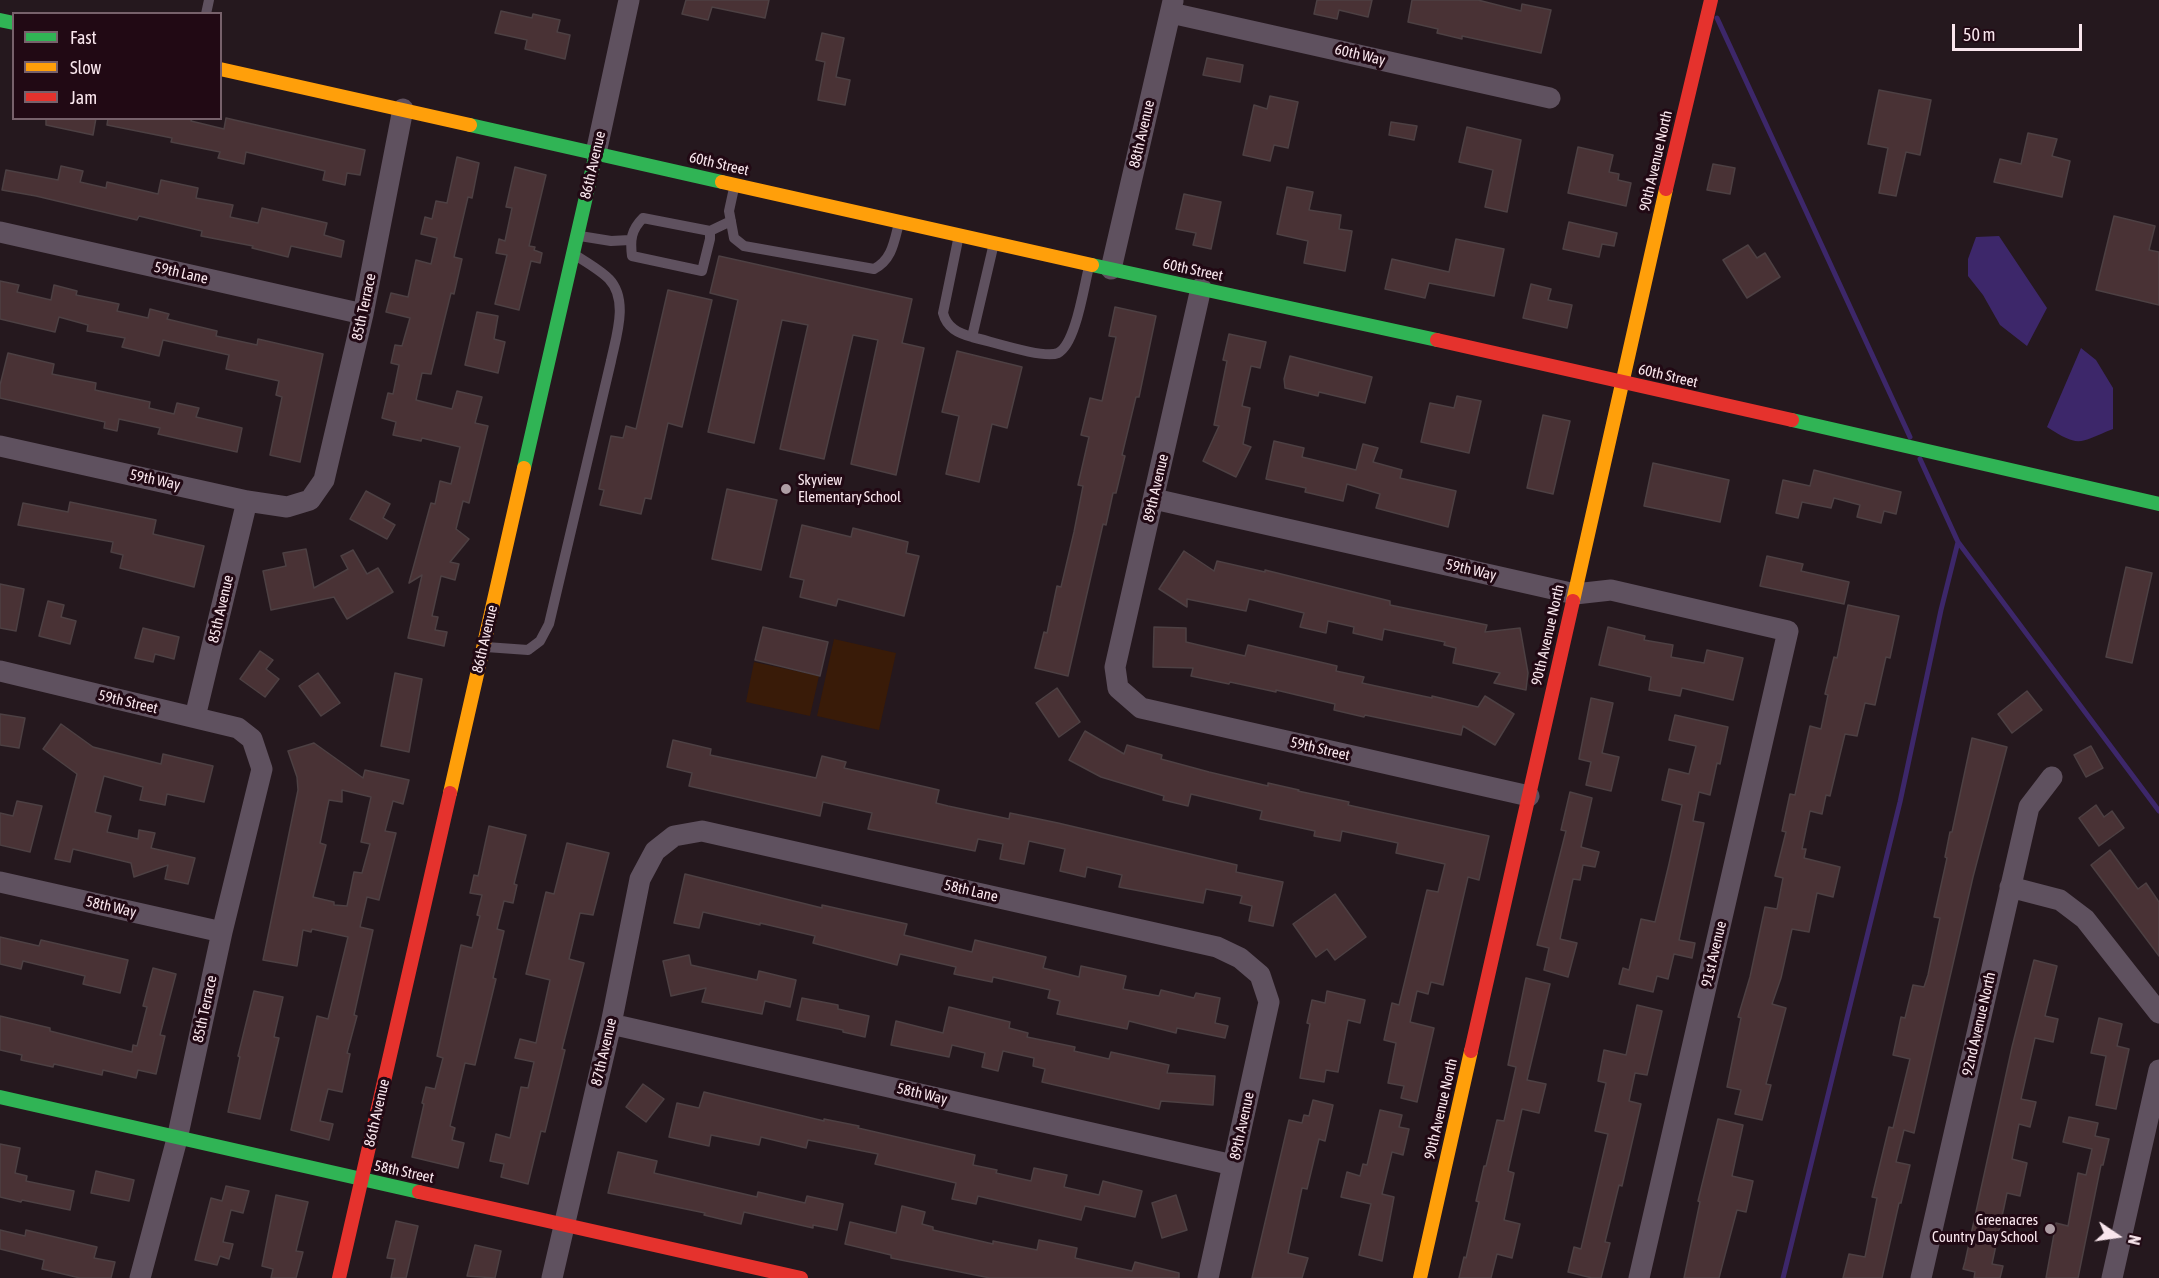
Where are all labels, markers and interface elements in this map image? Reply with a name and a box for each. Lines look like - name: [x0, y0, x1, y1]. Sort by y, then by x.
- legend: [12, 12, 222, 120]
- scale bar: [1955, 12, 2086, 50]
- text: 50 m: [1963, 24, 1995, 45]
- text: Fast: [70, 27, 97, 48]
- street label: 60th Way: [1333, 40, 1387, 70]
- text: Slow: [70, 57, 101, 78]
- text: Jam: [70, 87, 97, 108]
- street label: 88th Avenue: [1125, 98, 1159, 170]
- street label: 90th Avenue North: [1636, 109, 1676, 213]
- street label: 86th Avenue: [576, 129, 610, 201]
- street label: 60th Street: [687, 148, 751, 180]
- street label: 60th Street: [1161, 255, 1225, 285]
- street label: 59th Lane: [152, 258, 210, 288]
- street label: 85th Terrace: [348, 272, 380, 342]
- street label: 60th Street: [1636, 360, 1700, 392]
- street label: 89th Avenue: [1139, 452, 1173, 524]
- street label: 59th Way: [128, 466, 182, 494]
- place label: Skyview Elementary School: [798, 471, 901, 506]
- marker: Skyview Elementary School: [779, 482, 793, 496]
- street label: 59th Way: [1444, 555, 1498, 585]
- street label: 85th Avenue: [204, 573, 238, 645]
- street label: 90th Avenue North: [1528, 583, 1568, 687]
- street label: 86th Avenue: [468, 603, 502, 675]
- street label: 59th Street: [96, 686, 160, 718]
- street label: 59th Street: [1288, 733, 1352, 765]
- street label: 58th Lane: [942, 876, 1000, 906]
- street label: 58th Way: [84, 892, 138, 922]
- street label: 91st Avenue: [1698, 919, 1730, 989]
- street label: 92nd Avenue North: [1958, 970, 2000, 1078]
- street label: 85th Terrace: [189, 974, 221, 1044]
- street label: 87th Avenue: [587, 1016, 621, 1088]
- street label: 90th Avenue North: [1421, 1057, 1461, 1161]
- street label: 86th Avenue: [360, 1077, 394, 1149]
- street label: 58th Way: [895, 1079, 949, 1109]
- street label: 89th Avenue: [1226, 1090, 1258, 1162]
- street label: 58th Street: [372, 1157, 436, 1187]
- north arrow: [2087, 1206, 2147, 1266]
- place label: Greenacres Country Day School: [1932, 1211, 2038, 1246]
- marker: Greenacres Country Day School: [2043, 1222, 2057, 1236]
- text: N: [2125, 1233, 2144, 1247]

